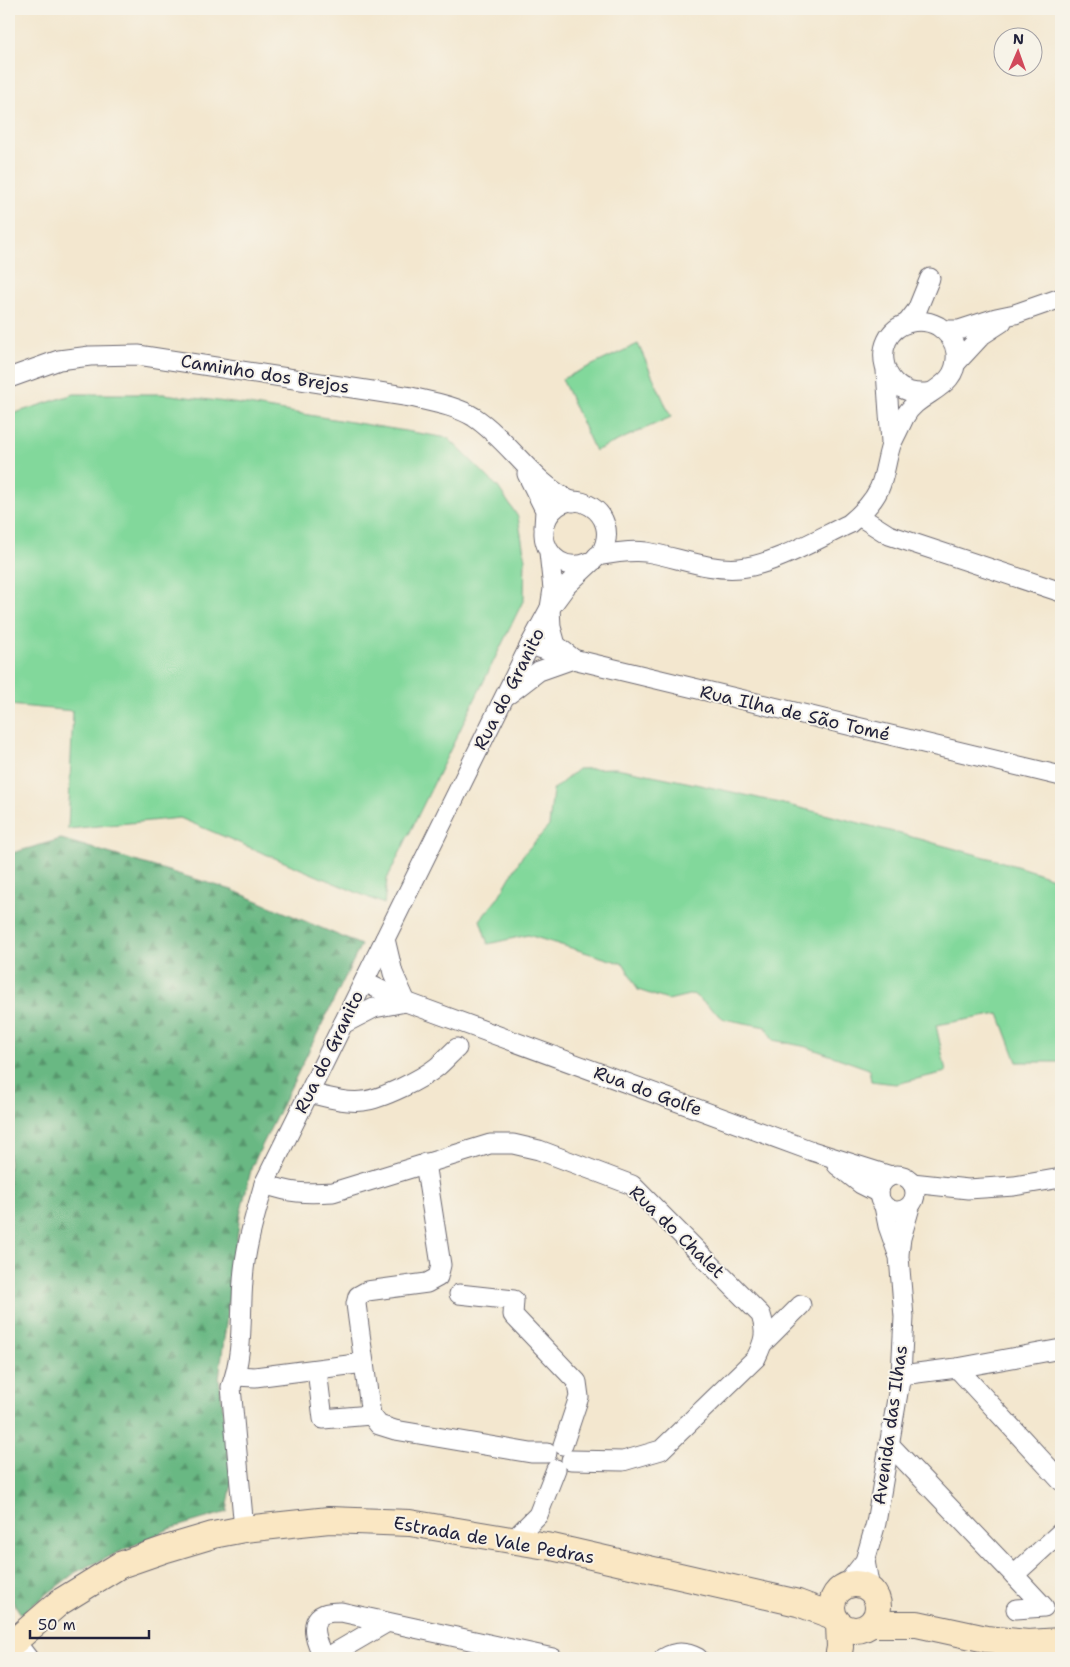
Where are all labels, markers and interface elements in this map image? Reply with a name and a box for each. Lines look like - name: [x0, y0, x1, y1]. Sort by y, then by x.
- north arrow: [992, 28, 1042, 78]
- text: N: [1013, 30, 1024, 48]
- street label: Caminho dos Brejos: [179, 349, 351, 399]
- street label: Rua do Granito: [468, 624, 550, 754]
- street label: Rua Ilha de São Tomé: [698, 679, 892, 747]
- street label: Rua do Granito: [289, 987, 369, 1117]
- street label: Rua do Golfe: [591, 1060, 705, 1122]
- street label: Rua do Chalet: [624, 1180, 730, 1284]
- street label: Avenida das Ilhas: [867, 1344, 913, 1506]
- street label: Estrada de Vale Pedras: [392, 1511, 596, 1569]
- scale bar: [30, 1607, 149, 1639]
- text: 50 m: [38, 1615, 76, 1635]

